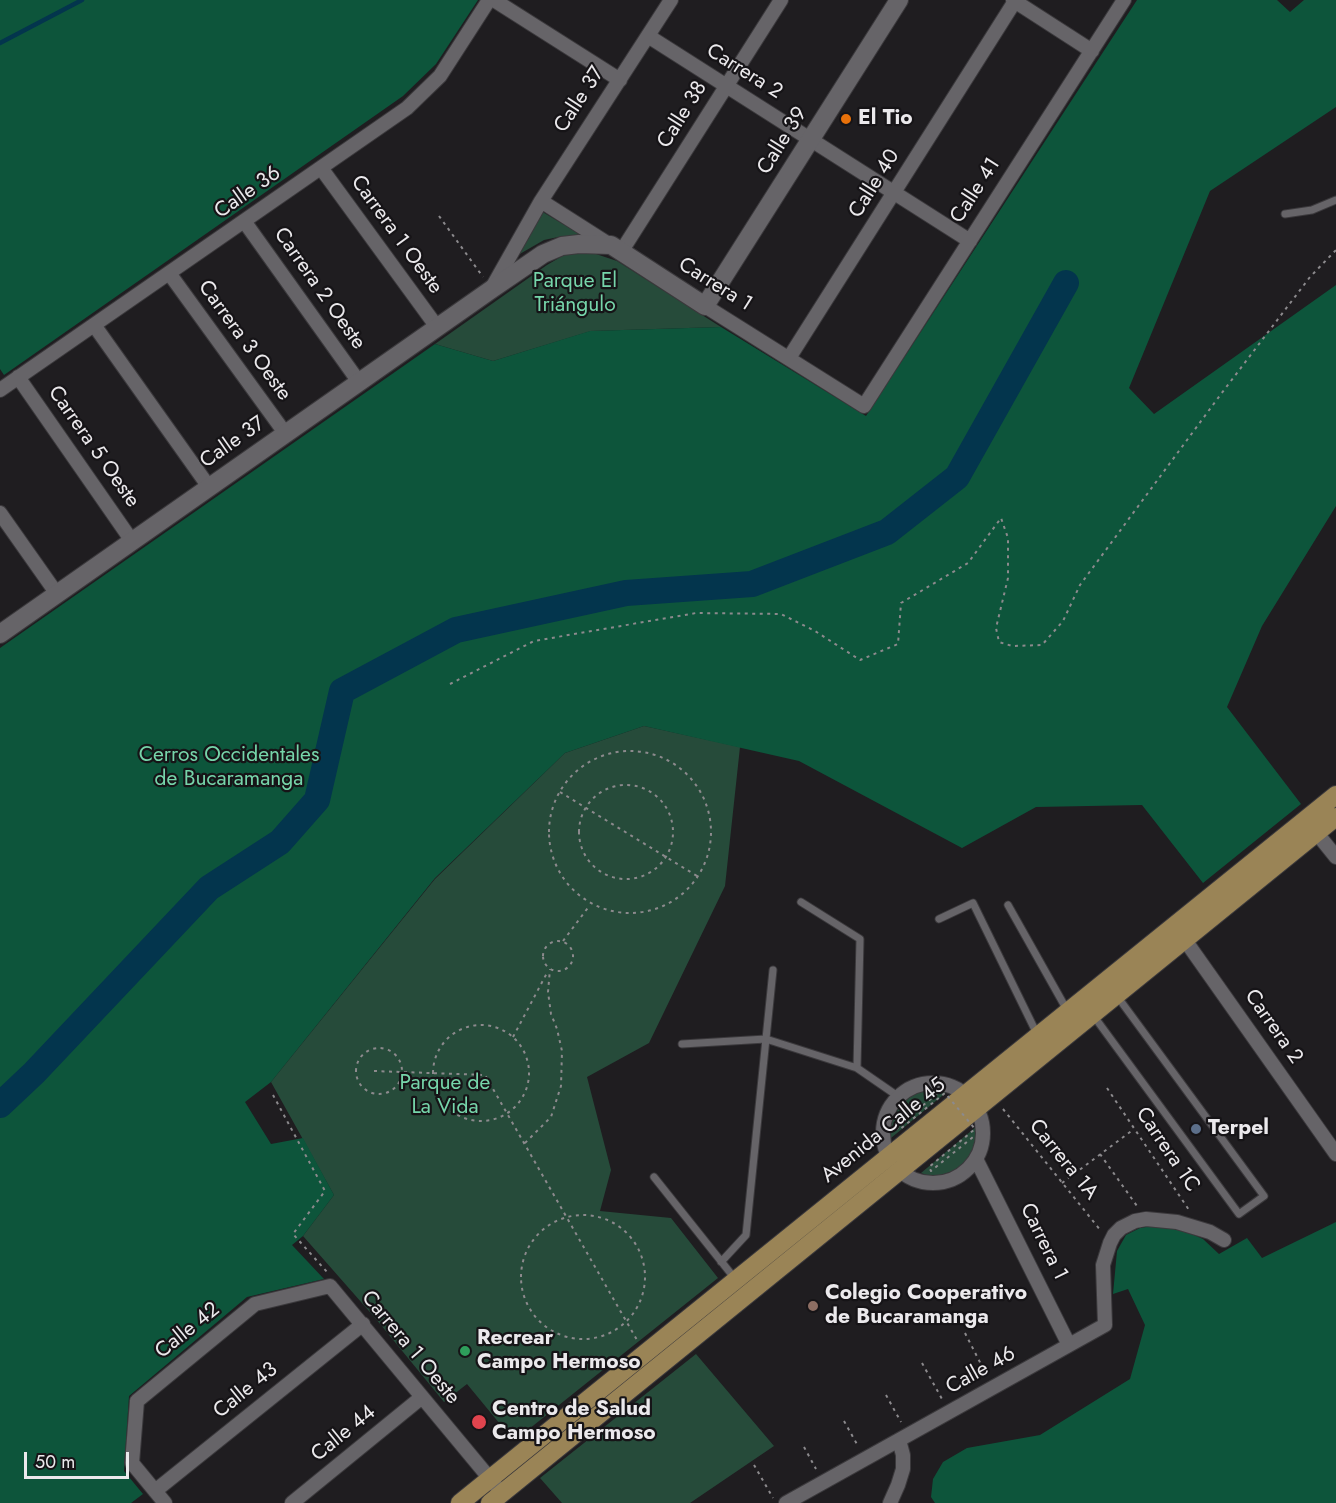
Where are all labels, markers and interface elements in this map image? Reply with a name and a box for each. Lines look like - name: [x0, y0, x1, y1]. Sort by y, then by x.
- street label: Carrera 2: [701, 39, 787, 105]
- street label: Calle 37: [549, 62, 611, 138]
- street label: Calle 38: [653, 77, 713, 153]
- street label: Calle 39: [752, 103, 814, 179]
- place label: El Tio: [858, 106, 913, 132]
- marker: El Tio: [839, 112, 853, 126]
- street label: Calle 40: [844, 145, 906, 223]
- street label: Calle 41: [946, 154, 1006, 228]
- street label: Calle 36: [210, 161, 286, 225]
- street label: Carrera 1 Oeste: [345, 171, 447, 299]
- street label: Carrera 2 Oeste: [268, 223, 370, 355]
- street label: Carrera 1: [673, 252, 757, 318]
- park label: Parque El Triángulo: [533, 269, 617, 319]
- street label: Carrera 3 Oeste: [192, 276, 296, 406]
- street label: Carrera 5 Oeste: [42, 381, 144, 513]
- street label: Calle 37: [196, 412, 270, 474]
- park label: Cerros Occidentales de Bucaramanga: [139, 743, 319, 793]
- street label: Carrera 2: [1238, 985, 1308, 1069]
- park label: Parque de La Vida: [400, 1071, 490, 1121]
- street label: Avenida Calle 45: [817, 1073, 951, 1189]
- street label: Carrera 1C: [1129, 1103, 1205, 1197]
- street label: Carrera 1A: [1023, 1115, 1103, 1205]
- place label: Terpel: [1208, 1116, 1269, 1142]
- marker: Terpel: [1189, 1122, 1203, 1136]
- street label: Carrera 1: [1014, 1199, 1072, 1285]
- place label: Colegio Cooperativo de Bucaramanga: [825, 1281, 1027, 1331]
- street label: Carrera 1 Oeste: [355, 1286, 465, 1410]
- street label: Calle 42: [151, 1297, 225, 1365]
- marker: Colegio Cooperativo de Bucaramanga: [806, 1299, 820, 1313]
- place label: Recrear Campo Hermoso: [477, 1326, 641, 1376]
- street label: Calle 46: [942, 1342, 1020, 1400]
- marker: Recrear Campo Hermoso: [458, 1344, 472, 1358]
- street label: Calle 43: [209, 1358, 283, 1424]
- place label: Centro de Salud Campo Hermoso: [492, 1397, 656, 1447]
- street label: Calle 44: [307, 1400, 381, 1468]
- marker: Centro de Salud Campo Hermoso: [470, 1413, 488, 1431]
- scale bar: [27, 1440, 132, 1478]
- text: 50 m: [35, 1449, 75, 1475]

